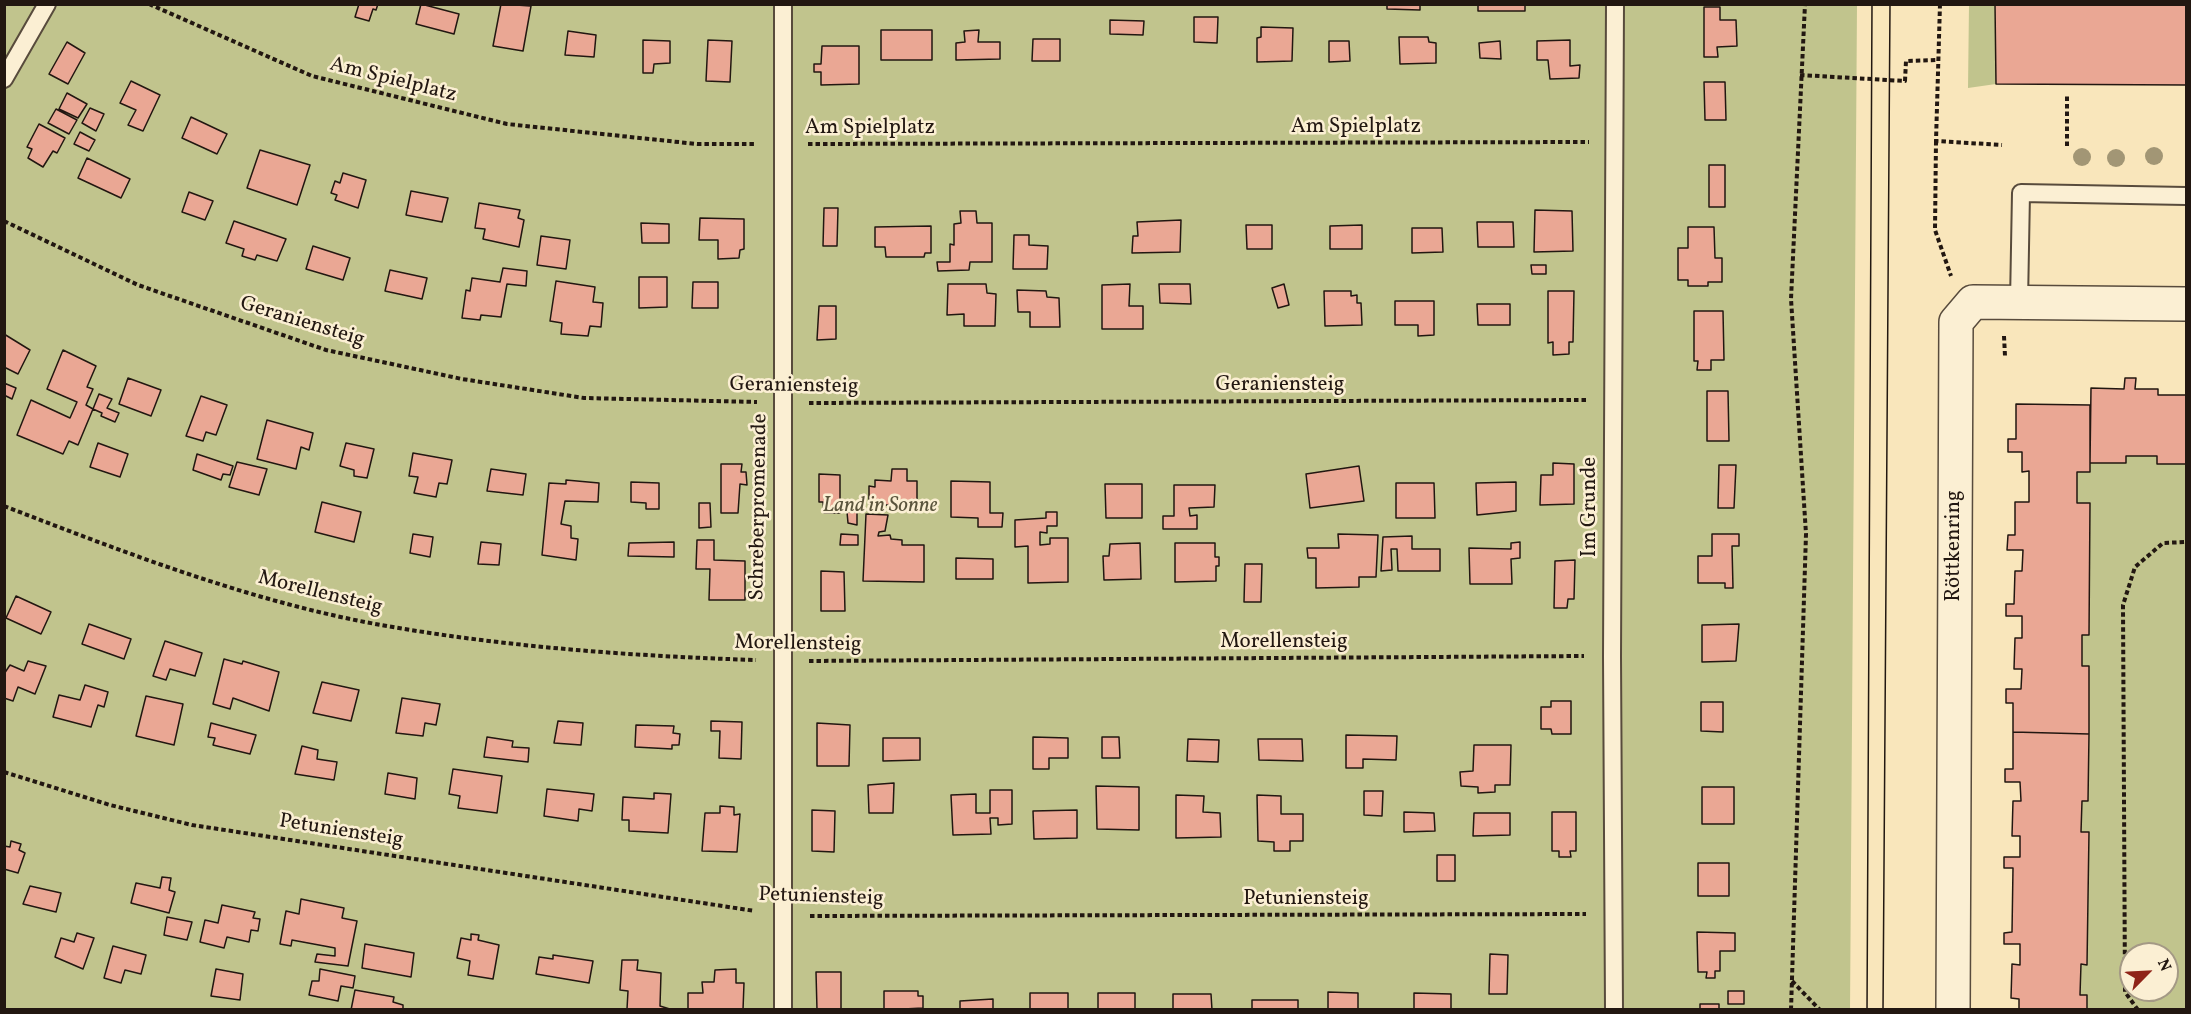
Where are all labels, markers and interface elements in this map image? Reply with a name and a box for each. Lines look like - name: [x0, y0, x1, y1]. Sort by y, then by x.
- street label: Am Spielplatz: [327, 53, 459, 109]
- street label: Am Spielplatz: [1291, 115, 1421, 141]
- street label: Am Spielplatz: [805, 116, 935, 142]
- street label: Geraniensteig: [237, 292, 367, 354]
- street label: Geraniensteig: [729, 373, 859, 401]
- street label: Geraniensteig: [1215, 373, 1345, 399]
- street label: Schreberpromenade: [746, 413, 774, 601]
- street label: Im Grunde: [1578, 457, 1604, 557]
- street label: Röttkenring: [1942, 490, 1968, 602]
- park label: Land in Sonne: [823, 494, 937, 520]
- street label: Morellensteig: [255, 566, 385, 622]
- street label: Morellensteig: [1220, 630, 1348, 656]
- street label: Morellensteig: [734, 631, 862, 659]
- street label: Petuniensteig: [277, 810, 405, 854]
- street label: Petuniensteig: [758, 883, 884, 913]
- street label: Petuniensteig: [1243, 887, 1369, 913]
- north arrow: [2119, 942, 2179, 1002]
- text: N: [2151, 956, 2176, 975]

